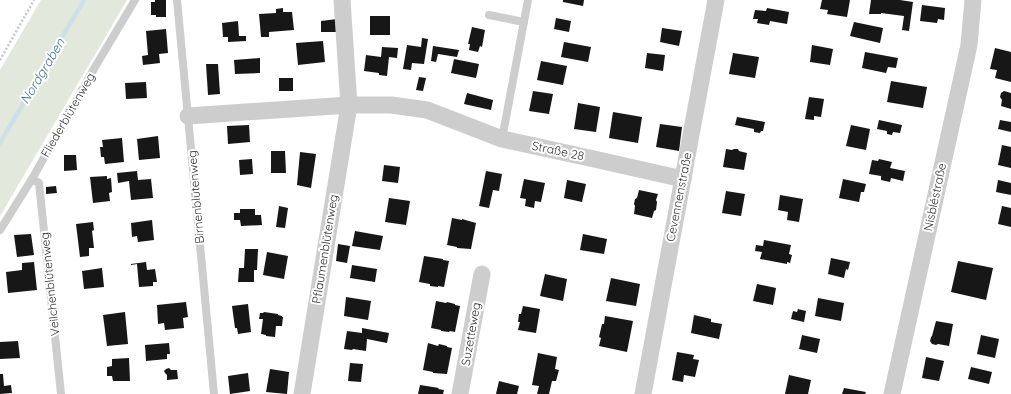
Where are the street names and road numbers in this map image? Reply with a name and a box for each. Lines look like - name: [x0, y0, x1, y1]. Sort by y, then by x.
- street label: Fliederblütenweg: [37, 70, 98, 160]
- street label: Straße 28: [531, 138, 586, 163]
- street label: Birnenblütenweg: [184, 150, 207, 244]
- street label: Cevennenstraße: [662, 151, 695, 243]
- street label: Nisbléstraße: [920, 161, 949, 232]
- street label: Pflaumenblütenweg: [308, 193, 341, 305]
- street label: Veilchenblütenweg: [37, 231, 62, 337]
- street label: Suzetteweg: [458, 301, 483, 367]

